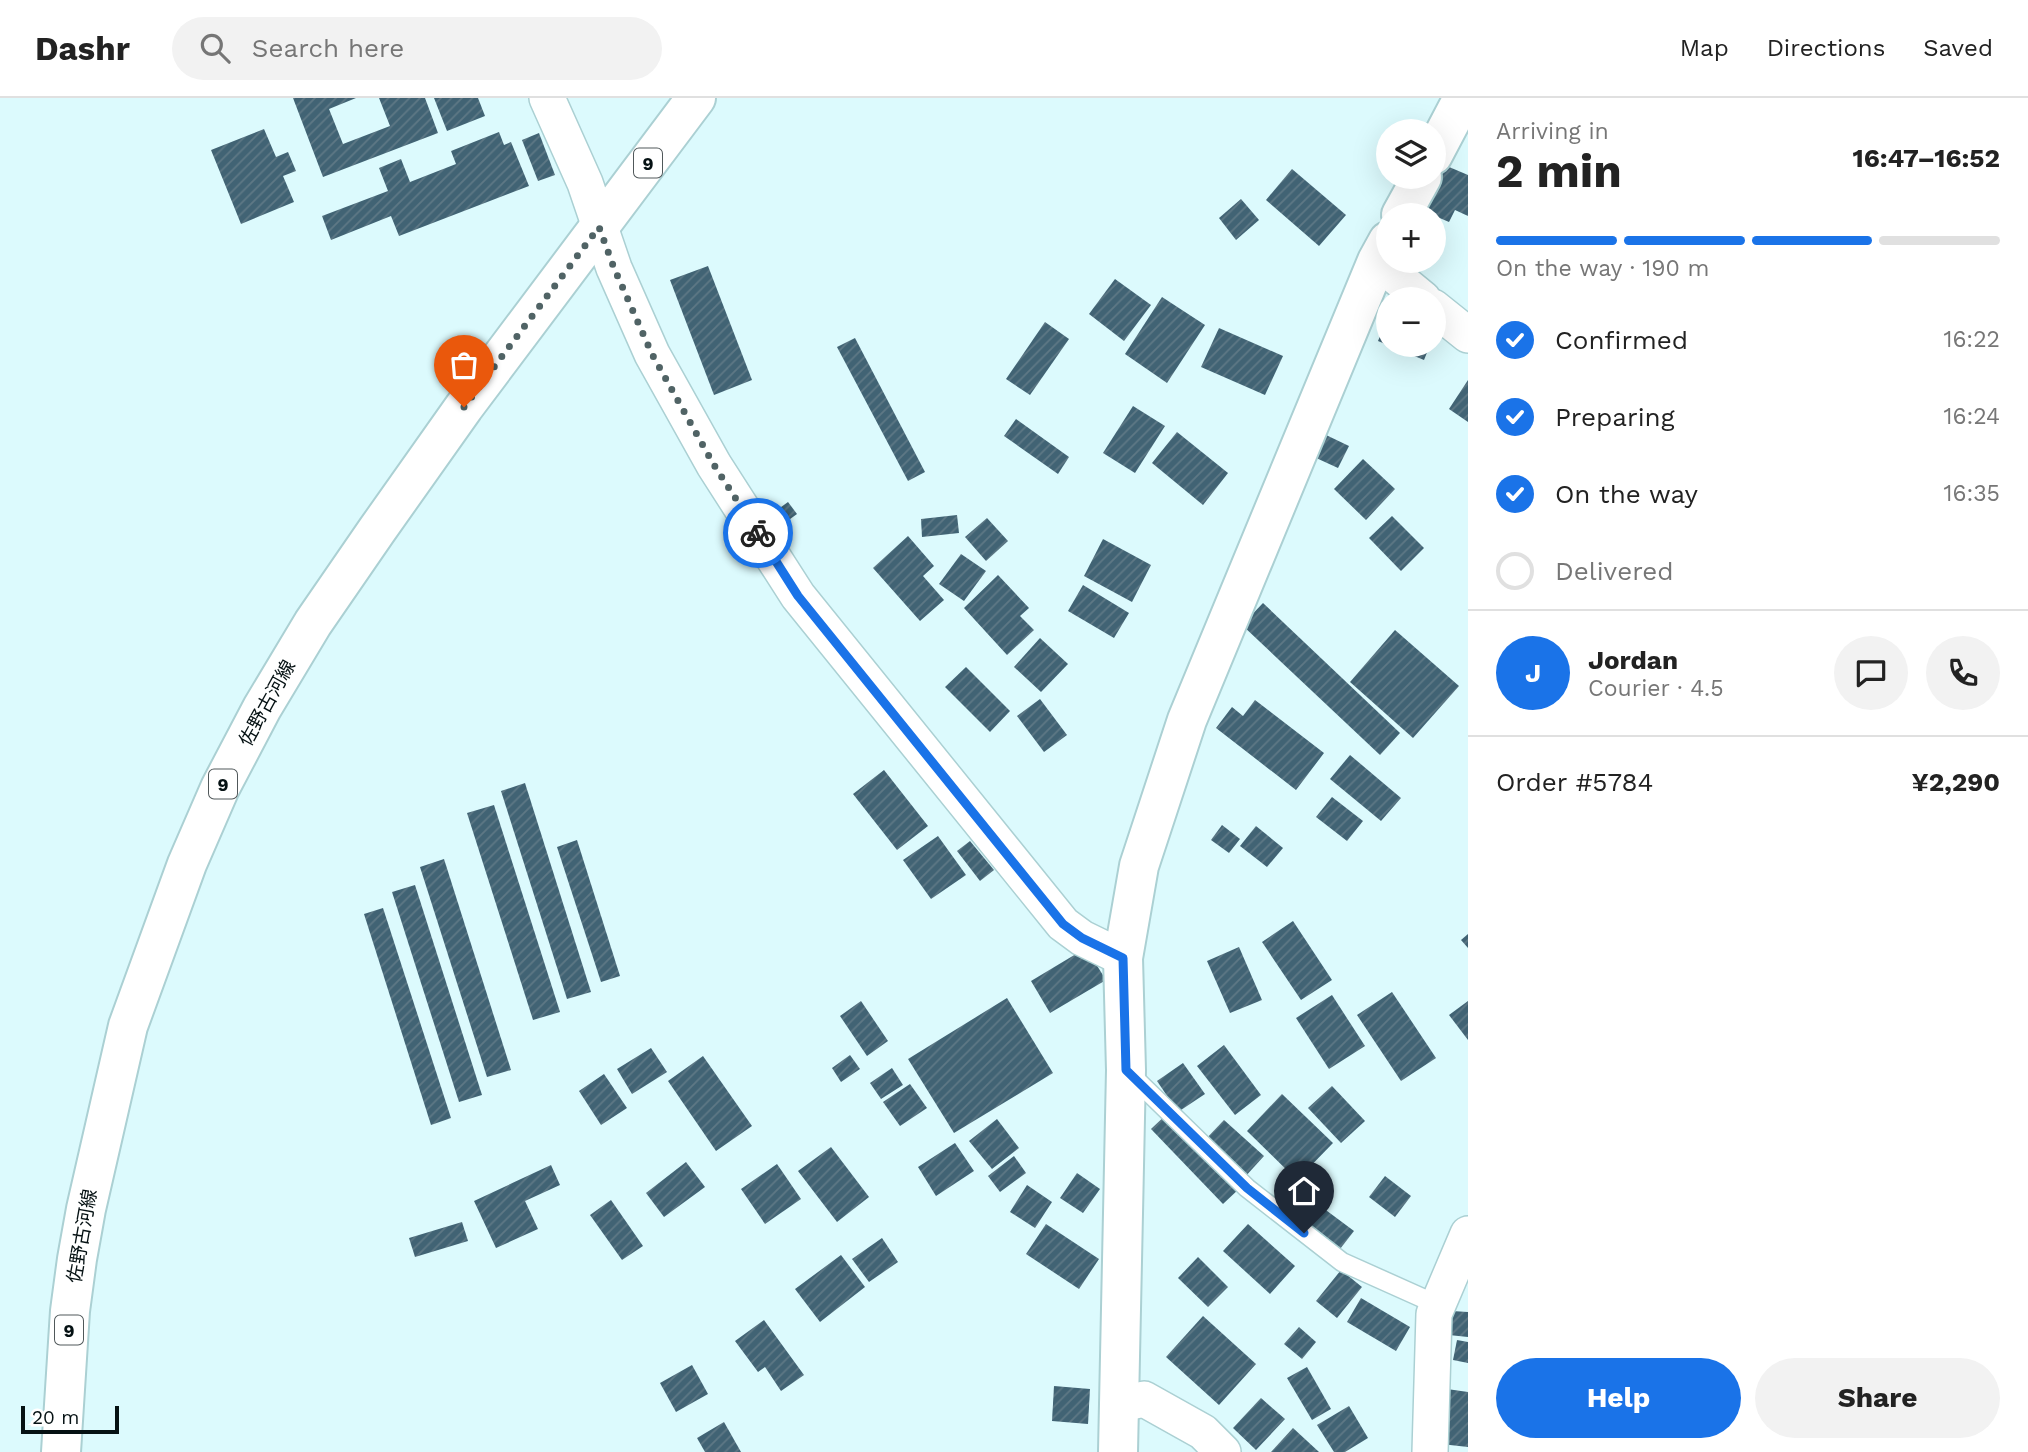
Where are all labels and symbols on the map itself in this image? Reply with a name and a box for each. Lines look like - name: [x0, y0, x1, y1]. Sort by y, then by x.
- road number: 9: [634, 149, 662, 178]
- pin: [434, 335, 494, 407]
- courier: [723, 498, 793, 568]
- street label: 佐野古河線: [234, 656, 300, 750]
- road number: 9: [209, 770, 237, 798]
- pin: [1274, 1161, 1334, 1233]
- street label: 佐野古河線: [62, 1187, 102, 1285]
- road number: 9: [55, 1316, 83, 1344]
- scale bar: [21, 1403, 119, 1435]

